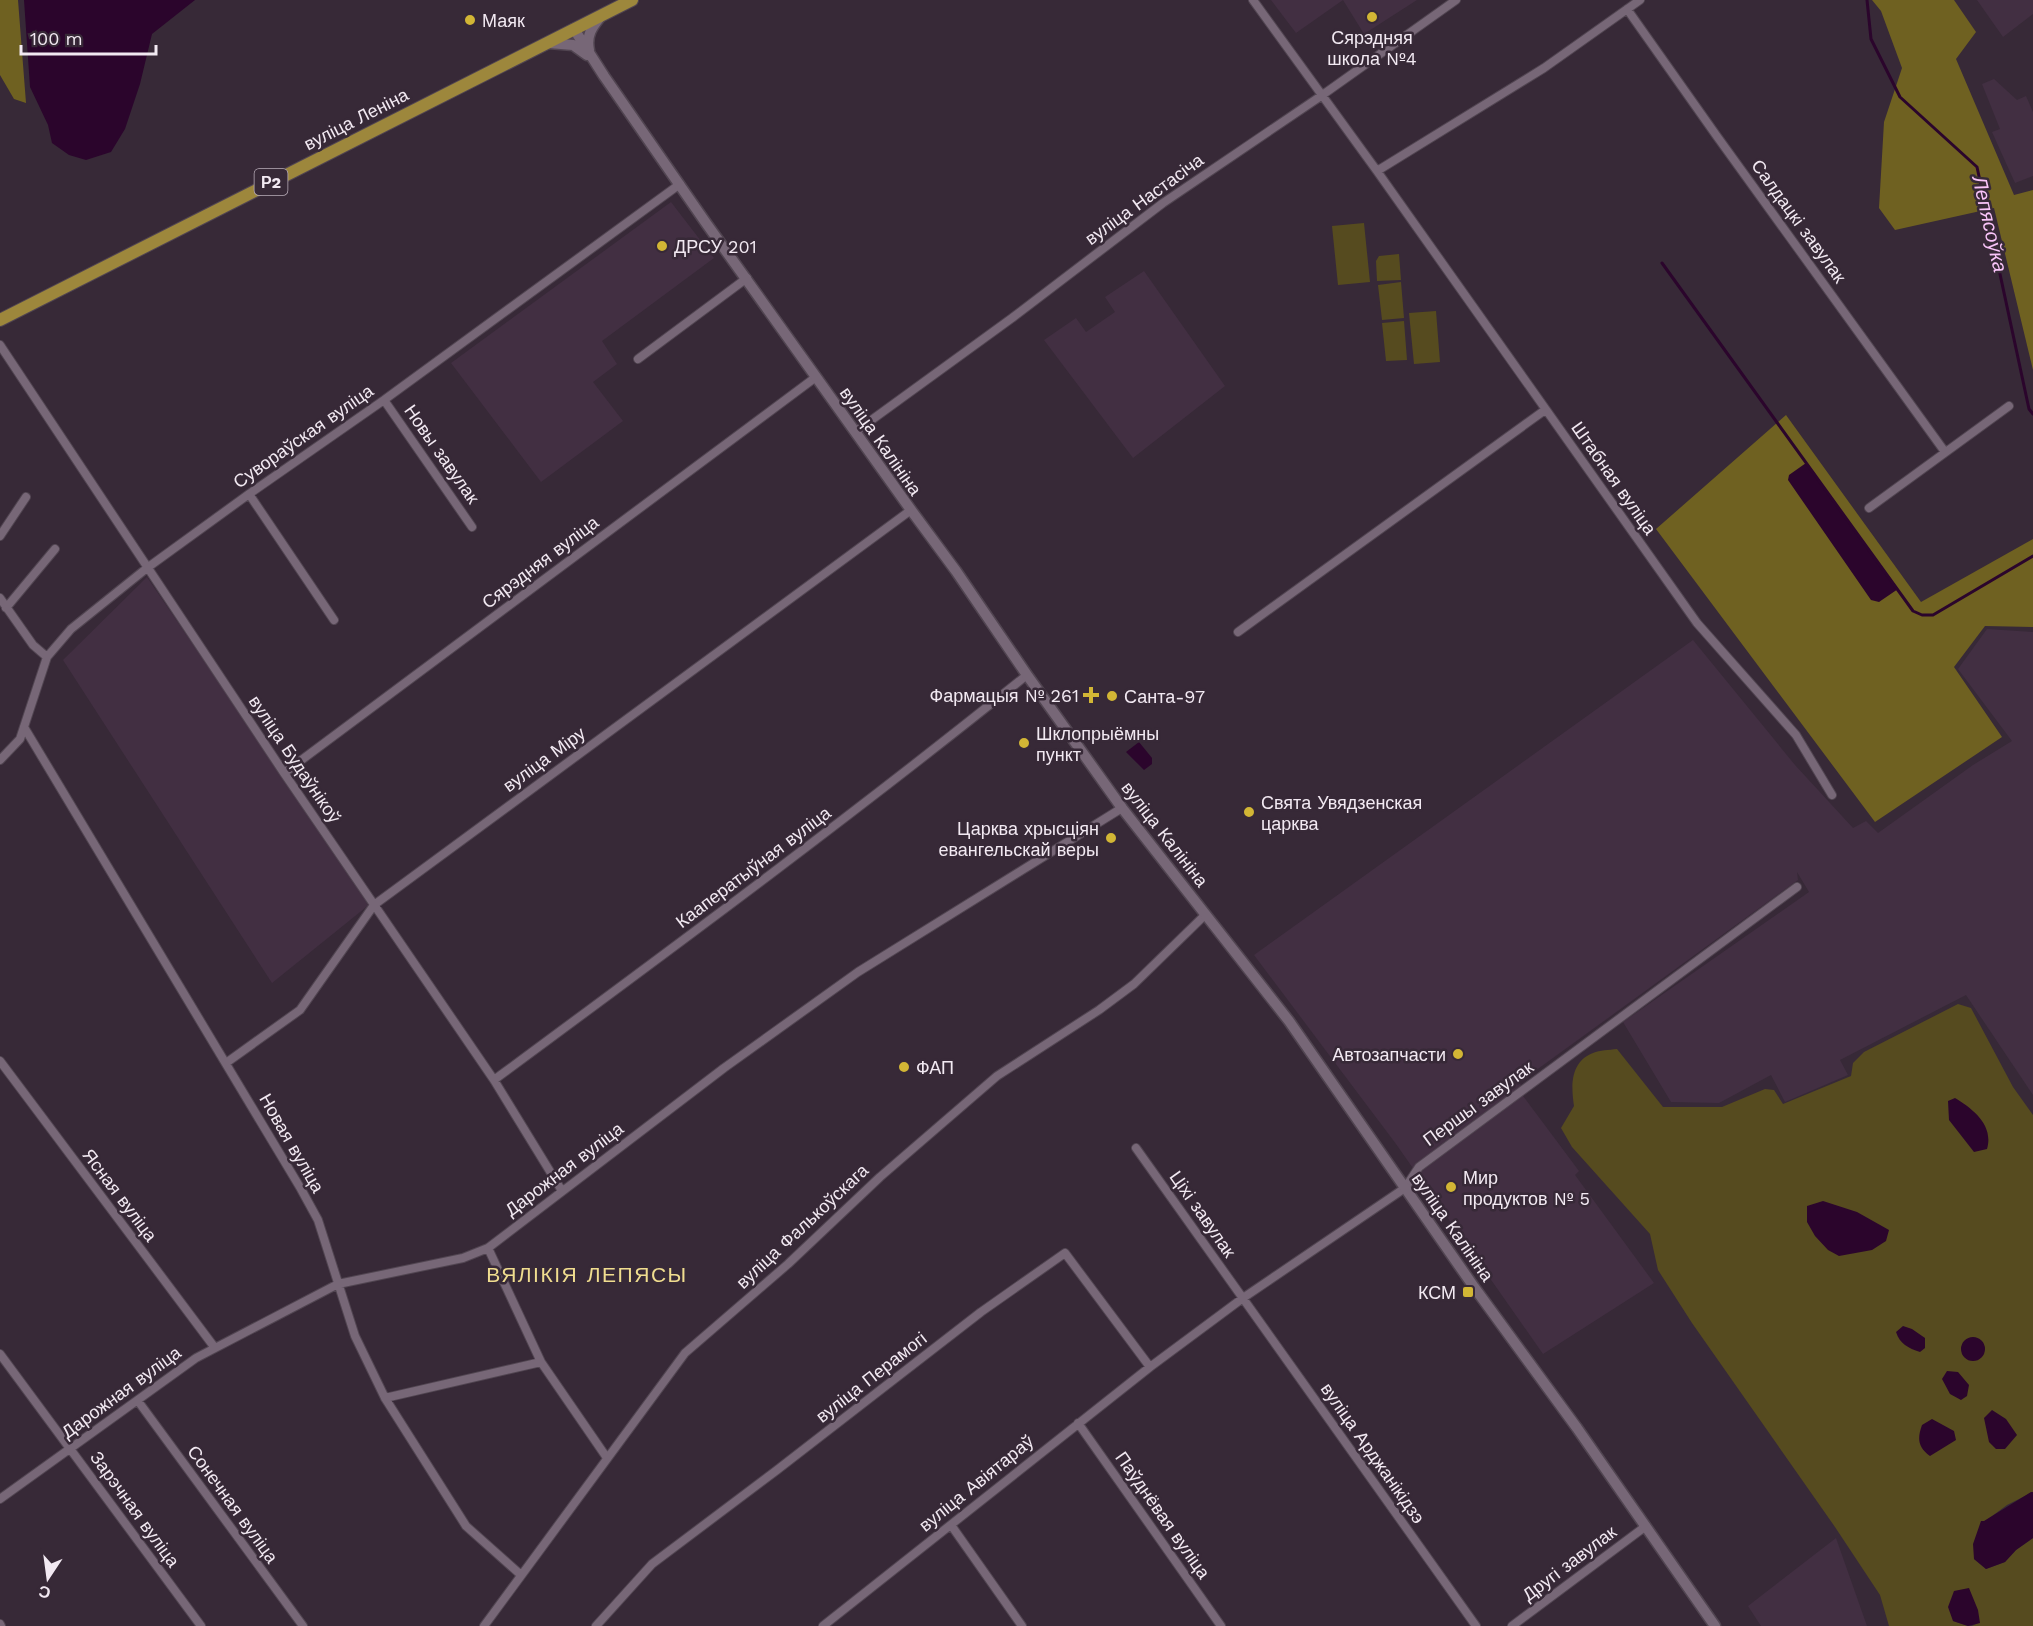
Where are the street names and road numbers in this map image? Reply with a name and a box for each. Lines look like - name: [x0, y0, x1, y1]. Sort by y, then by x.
- street label: вуліца Леніна: [300, 83, 413, 154]
- street label: вуліца Настасіча: [1081, 148, 1208, 249]
- street label: Салдацкі завулак: [1747, 155, 1851, 287]
- road number: Р2: [254, 169, 288, 195]
- street label: Сувораўская вуліца: [229, 379, 378, 492]
- street label: вуліца Калініна: [836, 383, 927, 500]
- street label: Новы завулак: [400, 400, 484, 508]
- street label: Штабная вуліца: [1567, 417, 1661, 539]
- street label: Сярэдняя вуліца: [478, 511, 603, 613]
- street label: вуліца Будаўнікоў: [245, 691, 345, 827]
- street label: вуліца Міру: [499, 722, 589, 796]
- street label: вуліца Калініна: [1117, 777, 1213, 892]
- street label: Кааператыўная вуліца: [671, 801, 835, 932]
- street label: Першы завулак: [1419, 1056, 1537, 1150]
- street label: Новая вуліца: [255, 1090, 329, 1197]
- street label: Дарожная вуліца: [501, 1117, 628, 1220]
- street label: Ясная вуліца: [78, 1145, 162, 1246]
- street label: вуліца Фалькоўскага: [732, 1159, 873, 1293]
- street label: Ціхі завулак: [1165, 1167, 1241, 1261]
- street label: вуліца Калініна: [1408, 1169, 1499, 1286]
- street label: вуліца Перамогі: [811, 1327, 931, 1427]
- street label: Дарожная вуліца: [57, 1341, 186, 1442]
- street label: вуліца Арджанікідзэ: [1317, 1379, 1429, 1527]
- street label: вуліца Авіятараў: [915, 1430, 1037, 1536]
- street label: Сонечная вуліца: [183, 1441, 283, 1568]
- street label: Зарэчная вуліца: [86, 1447, 185, 1572]
- street label: Паўднёвая вуліца: [1111, 1447, 1215, 1583]
- street label: Другі завулак: [1518, 1521, 1620, 1605]

